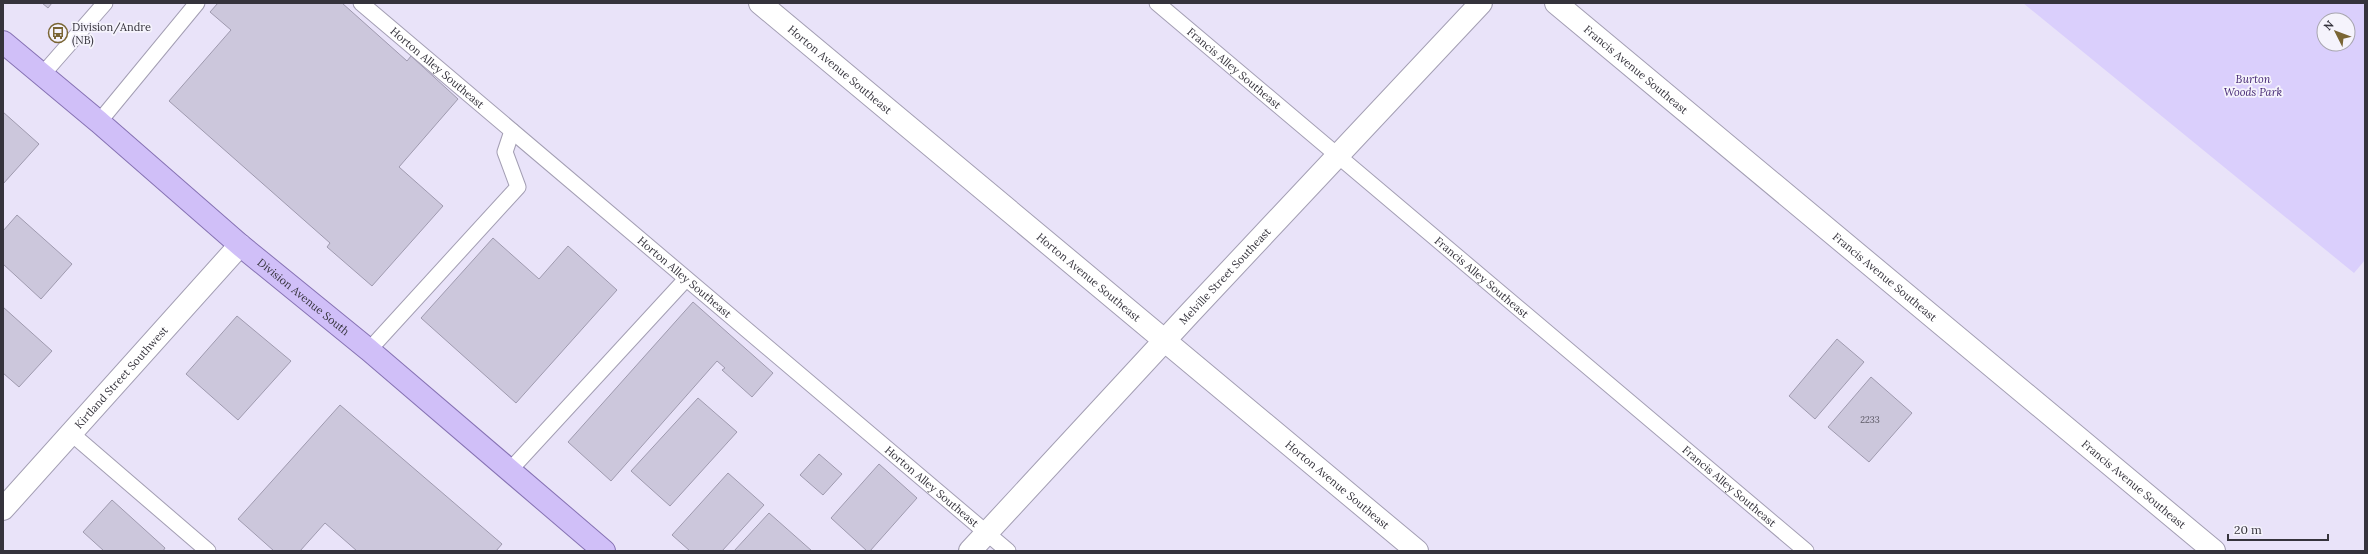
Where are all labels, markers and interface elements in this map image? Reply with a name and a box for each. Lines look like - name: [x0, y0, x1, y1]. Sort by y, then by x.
- north arrow: [2316, 12, 2356, 52]
- text: N: [2321, 17, 2337, 33]
- place label: Division/Andre (NB): [72, 20, 151, 48]
- bus stop icon: Division/Andre (NB): [47, 22, 69, 44]
- street label: Horton Avenue Southeast: [785, 22, 895, 118]
- street label: Francis Avenue Southeast: [1581, 22, 1691, 117]
- street label: Horton Alley Southeast: [388, 24, 488, 112]
- street label: Francis Alley Southeast: [1184, 25, 1285, 112]
- park label: Burton Woods Park: [2224, 72, 2283, 99]
- street label: Melville Street Southeast: [1176, 224, 1274, 327]
- street label: Francis Avenue Southeast: [1830, 229, 1940, 325]
- street label: Horton Avenue Southeast: [1034, 230, 1144, 325]
- street label: Horton Alley Southeast: [635, 233, 735, 321]
- street label: Francis Alley Southeast: [1432, 234, 1532, 321]
- street label: Division Avenue South: [255, 255, 353, 339]
- street label: Kirtland Street Southwest: [72, 323, 171, 431]
- house number: 2233: [1860, 414, 1880, 425]
- street label: Horton Avenue Southeast: [1283, 437, 1393, 533]
- street label: Francis Avenue Southeast: [2079, 437, 2189, 532]
- street label: Horton Alley Southeast: [882, 443, 982, 531]
- street label: Francis Alley Southeast: [1679, 443, 1780, 530]
- scale bar: [2228, 516, 2328, 542]
- text: 20 m: [2234, 522, 2262, 537]

